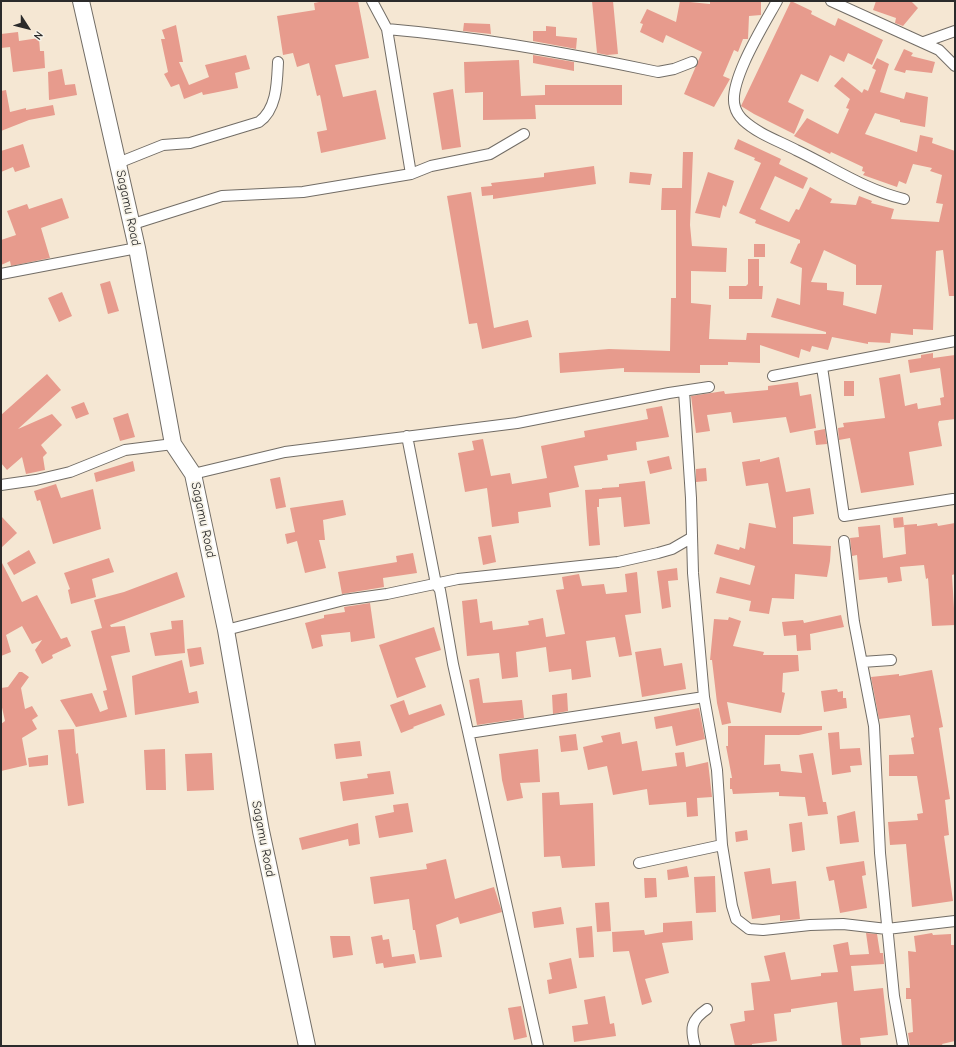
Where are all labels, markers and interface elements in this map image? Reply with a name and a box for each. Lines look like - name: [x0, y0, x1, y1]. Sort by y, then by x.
- north arrow: [8, 8, 48, 48]
- text: N: [31, 29, 45, 42]
- street label: Sagamu Road: [112, 169, 144, 247]
- street label: Sagamu Road: [187, 481, 219, 559]
- street label: Sagamu Road: [248, 800, 278, 878]

